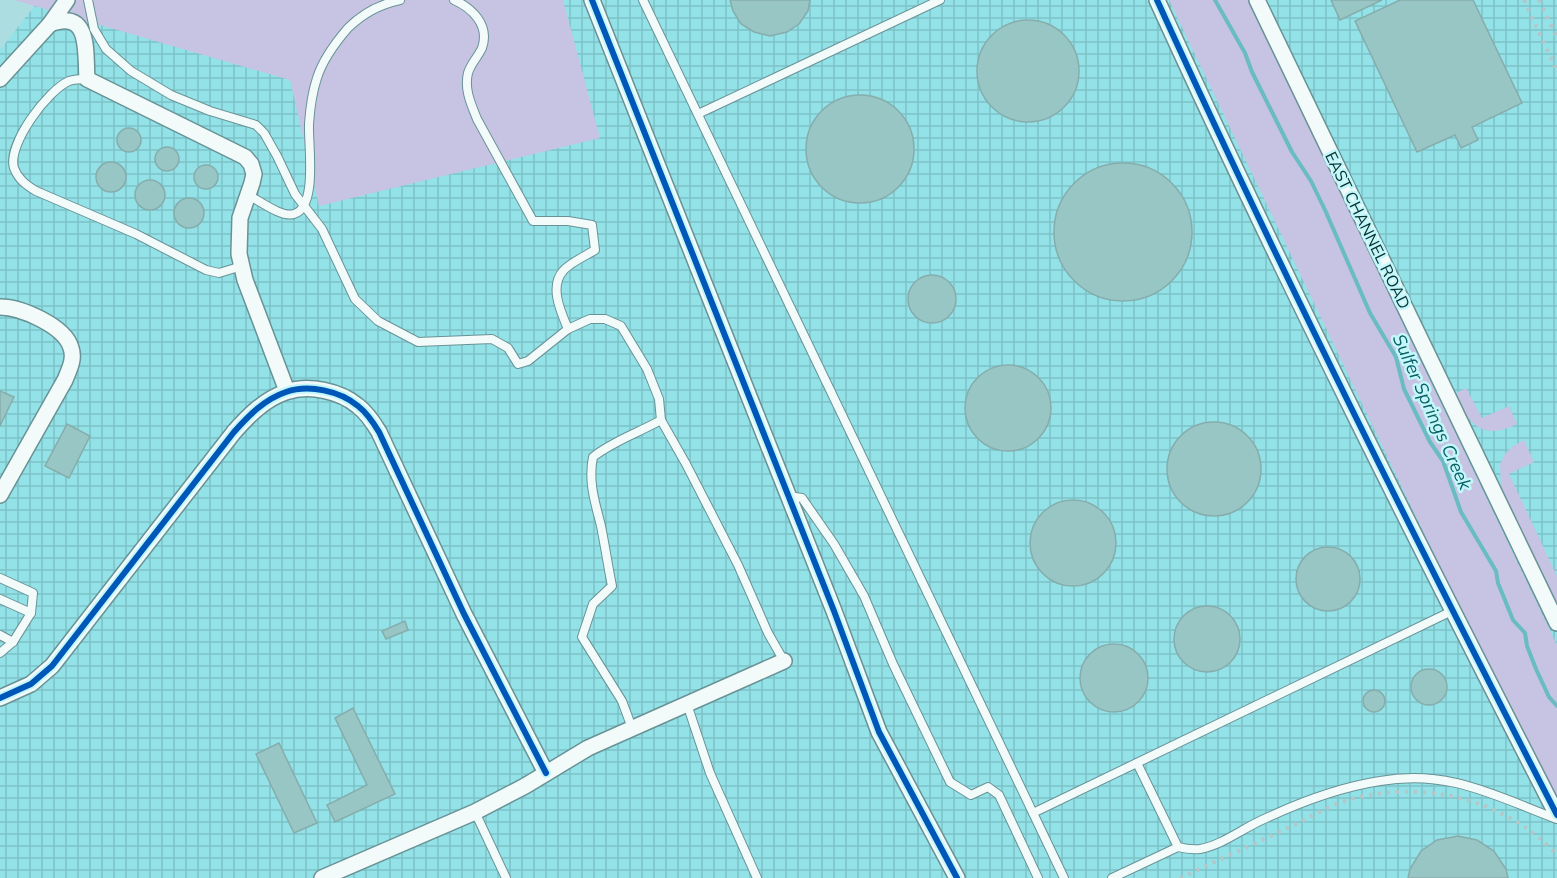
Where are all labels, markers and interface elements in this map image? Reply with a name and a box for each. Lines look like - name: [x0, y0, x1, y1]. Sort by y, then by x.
- street label: EAST CHANNEL ROAD: [1321, 148, 1415, 312]
- water label: Sulfer Springs Creek: [1388, 330, 1477, 494]

